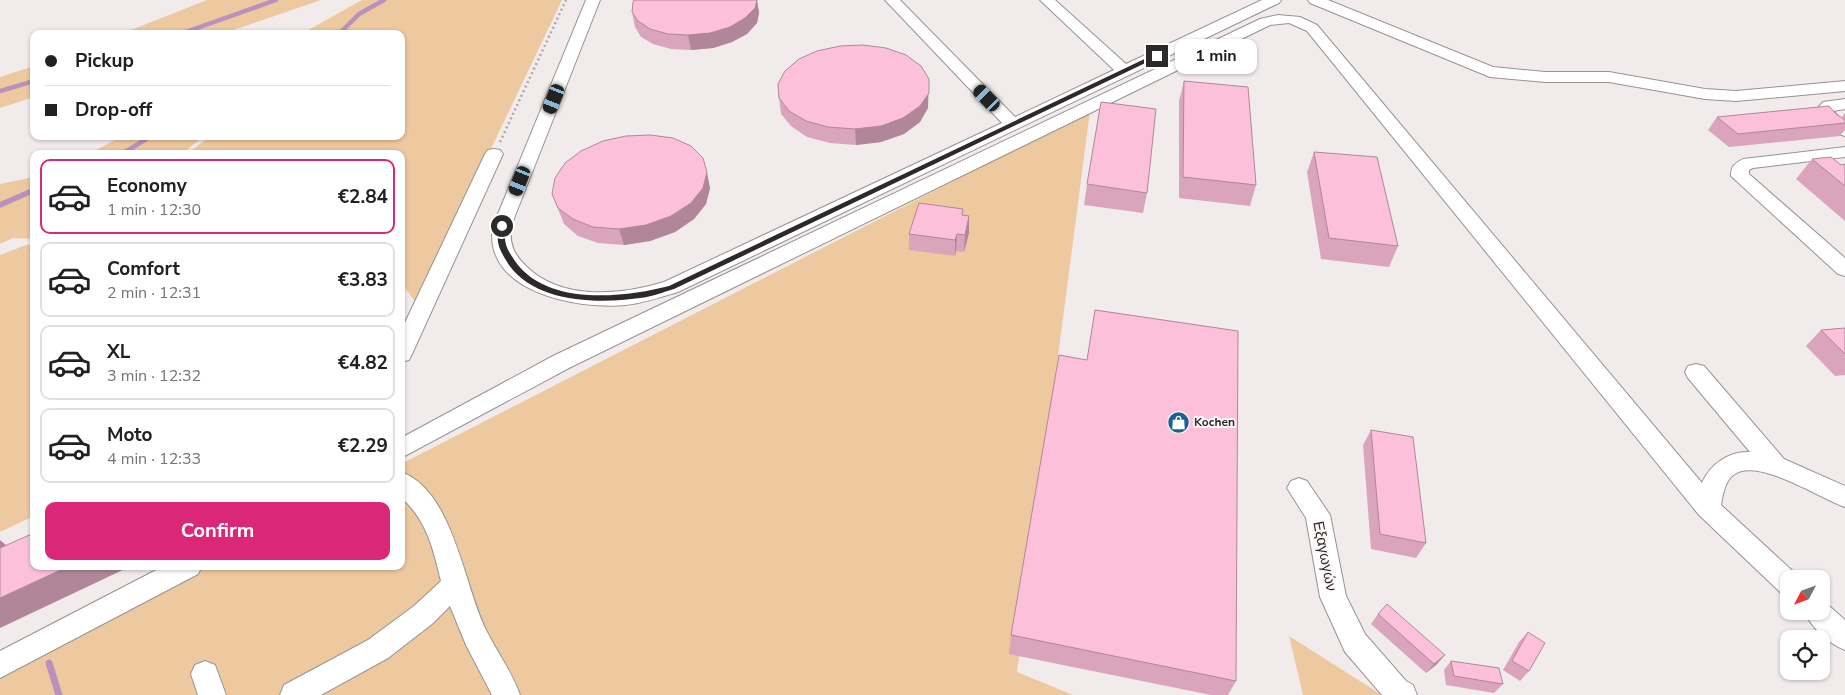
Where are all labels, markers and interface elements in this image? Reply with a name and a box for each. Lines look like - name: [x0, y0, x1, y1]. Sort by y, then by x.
- callout: 1 min: [1174, 38, 1257, 74]
- route end: [1146, 45, 1168, 67]
- text: 1 min: [1195, 45, 1237, 67]
- text: Pickup: [75, 48, 134, 74]
- car: [541, 82, 566, 116]
- car: [971, 82, 1002, 114]
- text: Drop-off: [75, 97, 152, 123]
- car: [507, 164, 532, 198]
- text: Economy: [107, 173, 187, 199]
- icon: car: [47, 174, 92, 219]
- text: €2.84: [338, 184, 388, 210]
- text: 1 min · 12:30: [107, 199, 201, 221]
- route start: [491, 215, 513, 237]
- text: Comfort: [107, 256, 180, 282]
- icon: car: [47, 257, 92, 302]
- text: €3.83: [338, 267, 388, 293]
- text: 2 min · 12:31: [107, 282, 201, 304]
- text: XL: [107, 339, 130, 365]
- icon: car: [47, 340, 92, 385]
- text: €4.82: [338, 350, 388, 376]
- text: 3 min · 12:32: [107, 365, 201, 387]
- shop icon: Kochen: [1166, 410, 1190, 434]
- place label: Kochen: [1194, 414, 1235, 430]
- text: Moto: [107, 422, 153, 448]
- icon: car: [47, 423, 92, 468]
- text: €2.29: [338, 433, 388, 459]
- text: 4 min · 12:33: [107, 448, 201, 470]
- button: Confirm: [45, 502, 390, 560]
- street label: Εξαγωγών: [1308, 519, 1342, 593]
- north arrow: [1780, 570, 1830, 620]
- map controls: [1780, 570, 1830, 680]
- button: locate: [1780, 630, 1830, 680]

